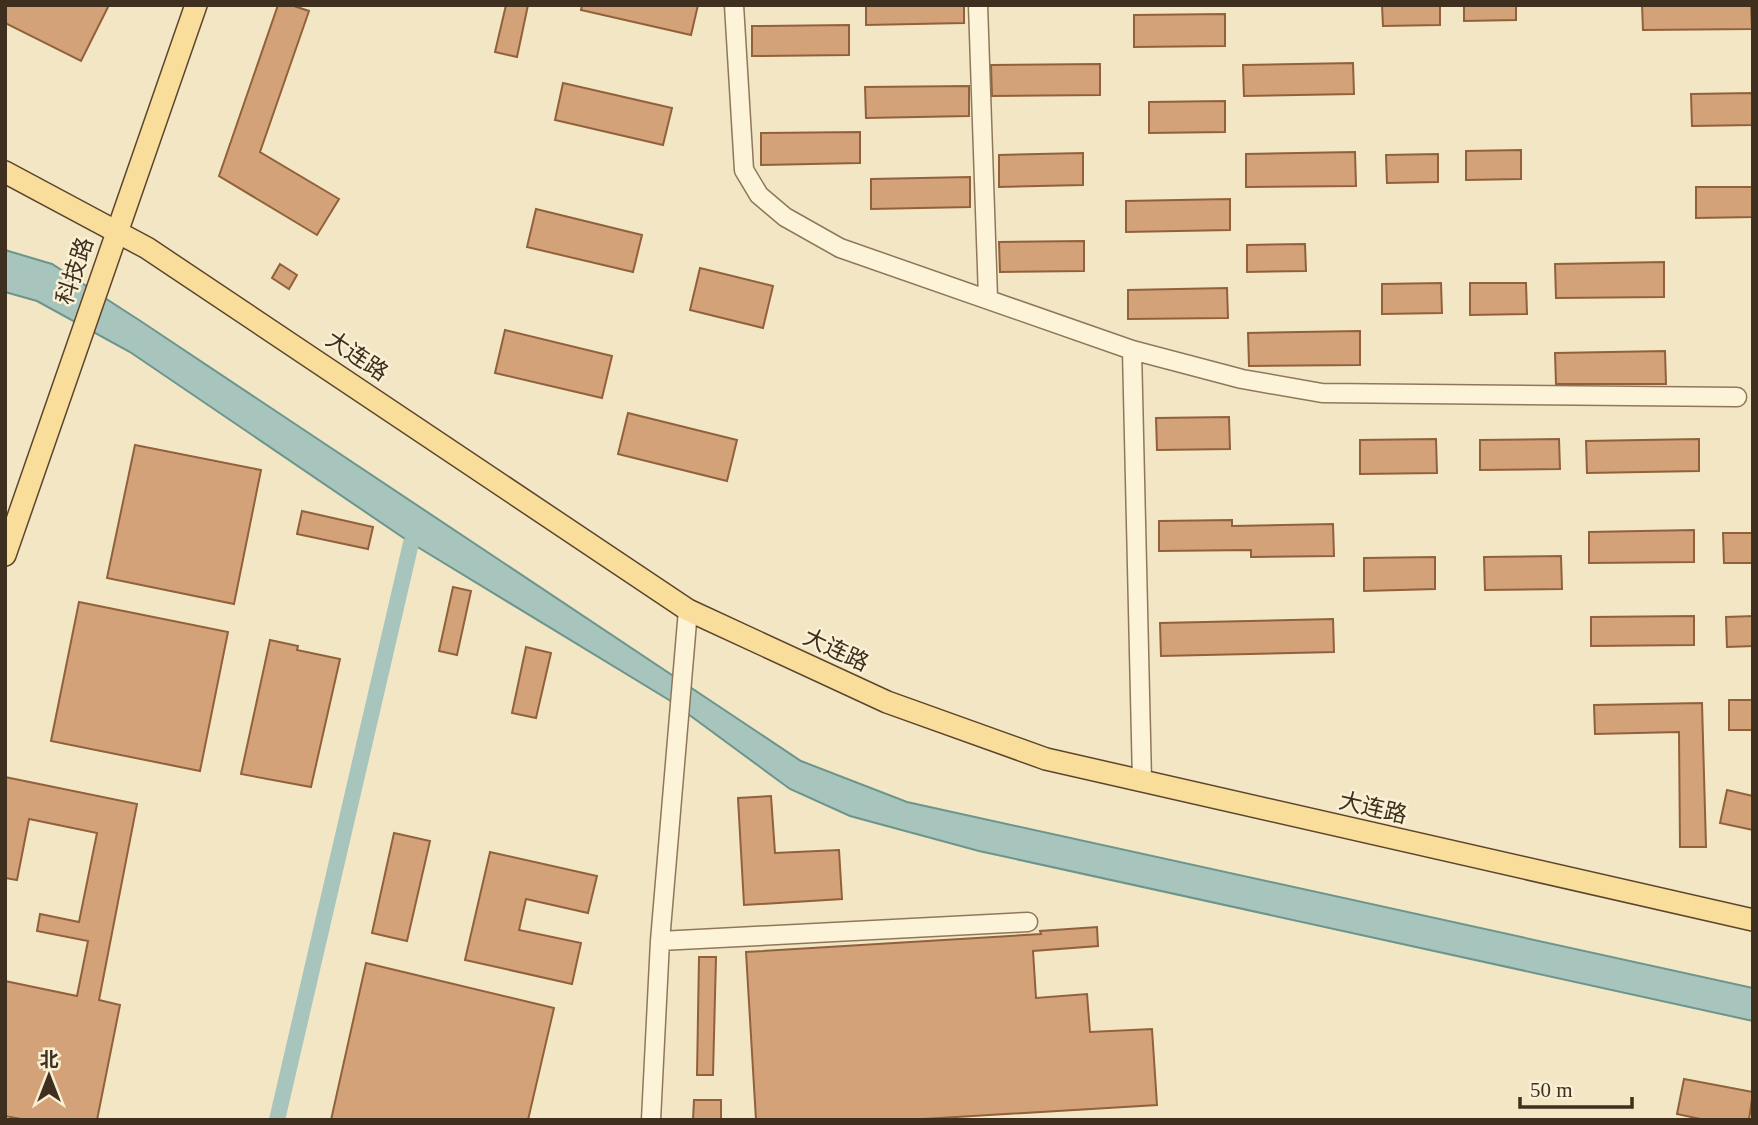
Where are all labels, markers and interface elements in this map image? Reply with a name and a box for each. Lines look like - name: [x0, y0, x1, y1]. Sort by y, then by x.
- street label: 科技路: [52, 234, 98, 308]
- street label: 大连路: [321, 326, 393, 386]
- street label: 大连路: [799, 624, 873, 676]
- street label: 大连路: [1337, 788, 1409, 828]
- north arrow: [14, 1041, 84, 1111]
- text: 北: [39, 1049, 59, 1070]
- scale bar: [1520, 1066, 1632, 1110]
- text: 50 m: [1530, 1078, 1573, 1102]

